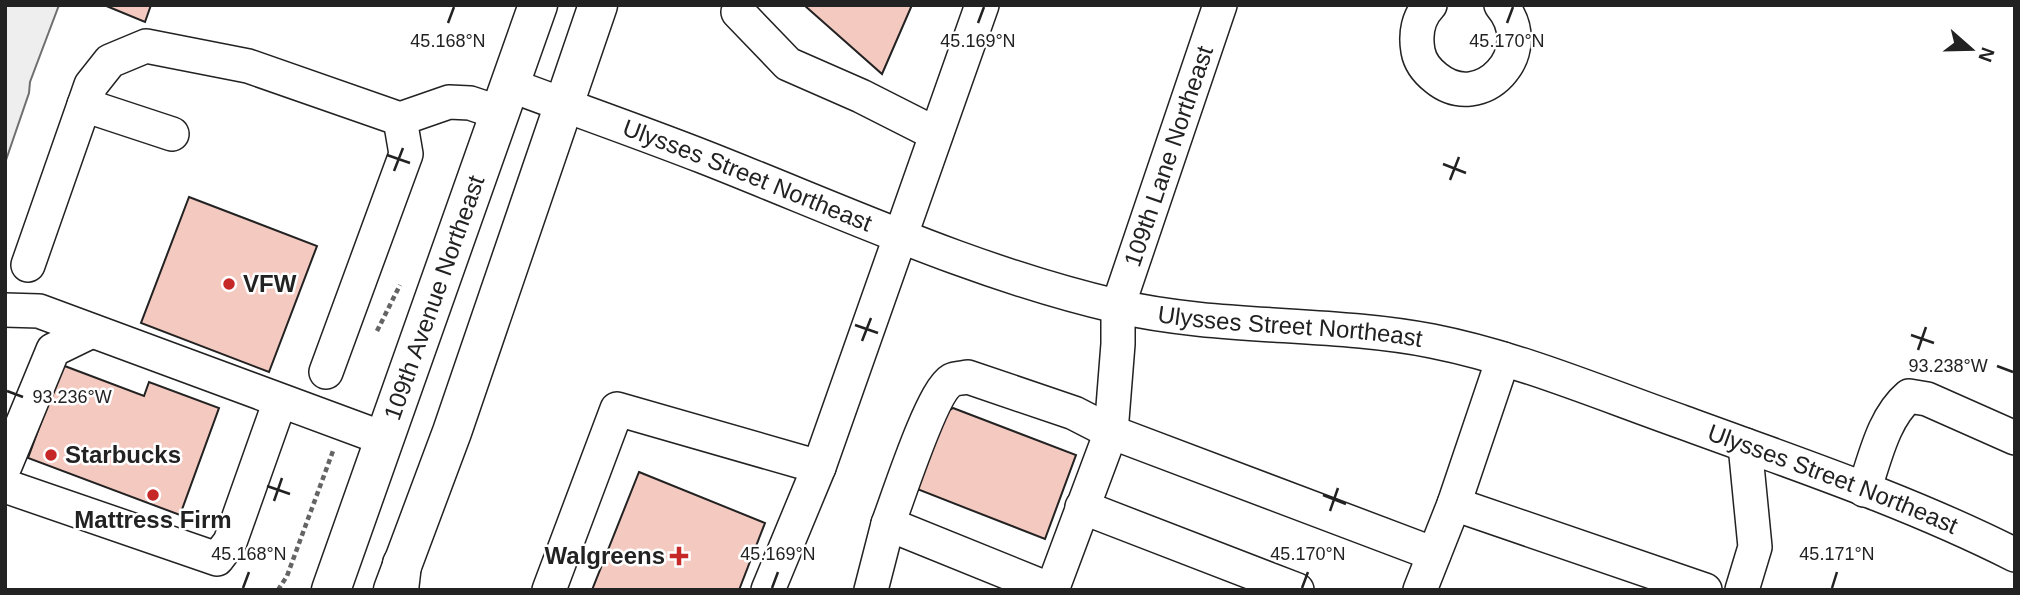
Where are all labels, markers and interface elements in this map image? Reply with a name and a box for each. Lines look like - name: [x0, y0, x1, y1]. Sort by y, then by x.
- north arrow: [1936, 14, 2006, 84]
- text: 45.168°N: [410, 31, 486, 51]
- text: 45.169°N: [940, 31, 1016, 51]
- text: 45.170°N: [1469, 31, 1545, 51]
- street label: 109th Lane Northeast: [1118, 42, 1218, 270]
- text: N: [1974, 45, 1999, 65]
- street label: Ulysses Street Northeast: [619, 114, 876, 237]
- street label: 109th Avenue Northeast: [378, 172, 490, 423]
- place label: VFW: [243, 270, 297, 297]
- marker: VFW: [221, 276, 237, 292]
- street label: Ulysses Street Northeast: [1156, 300, 1425, 352]
- text: 93.238°W: [1908, 356, 1988, 376]
- text: 93.236°W: [32, 387, 112, 407]
- street label: Ulysses Street Northeast: [1704, 419, 1962, 539]
- place label: Starbucks: [65, 441, 181, 468]
- marker: Starbucks: [43, 447, 59, 463]
- marker: Mattress Firm: [145, 487, 161, 503]
- place label: Mattress Firm: [74, 506, 232, 533]
- place label: Walgreens: [545, 542, 665, 569]
- text: 45.168°N: [211, 544, 287, 564]
- text: 45.169°N: [740, 544, 816, 564]
- text: 45.170°N: [1270, 544, 1346, 564]
- text: 45.171°N: [1799, 544, 1875, 564]
- marker: Walgreens: [671, 548, 687, 564]

